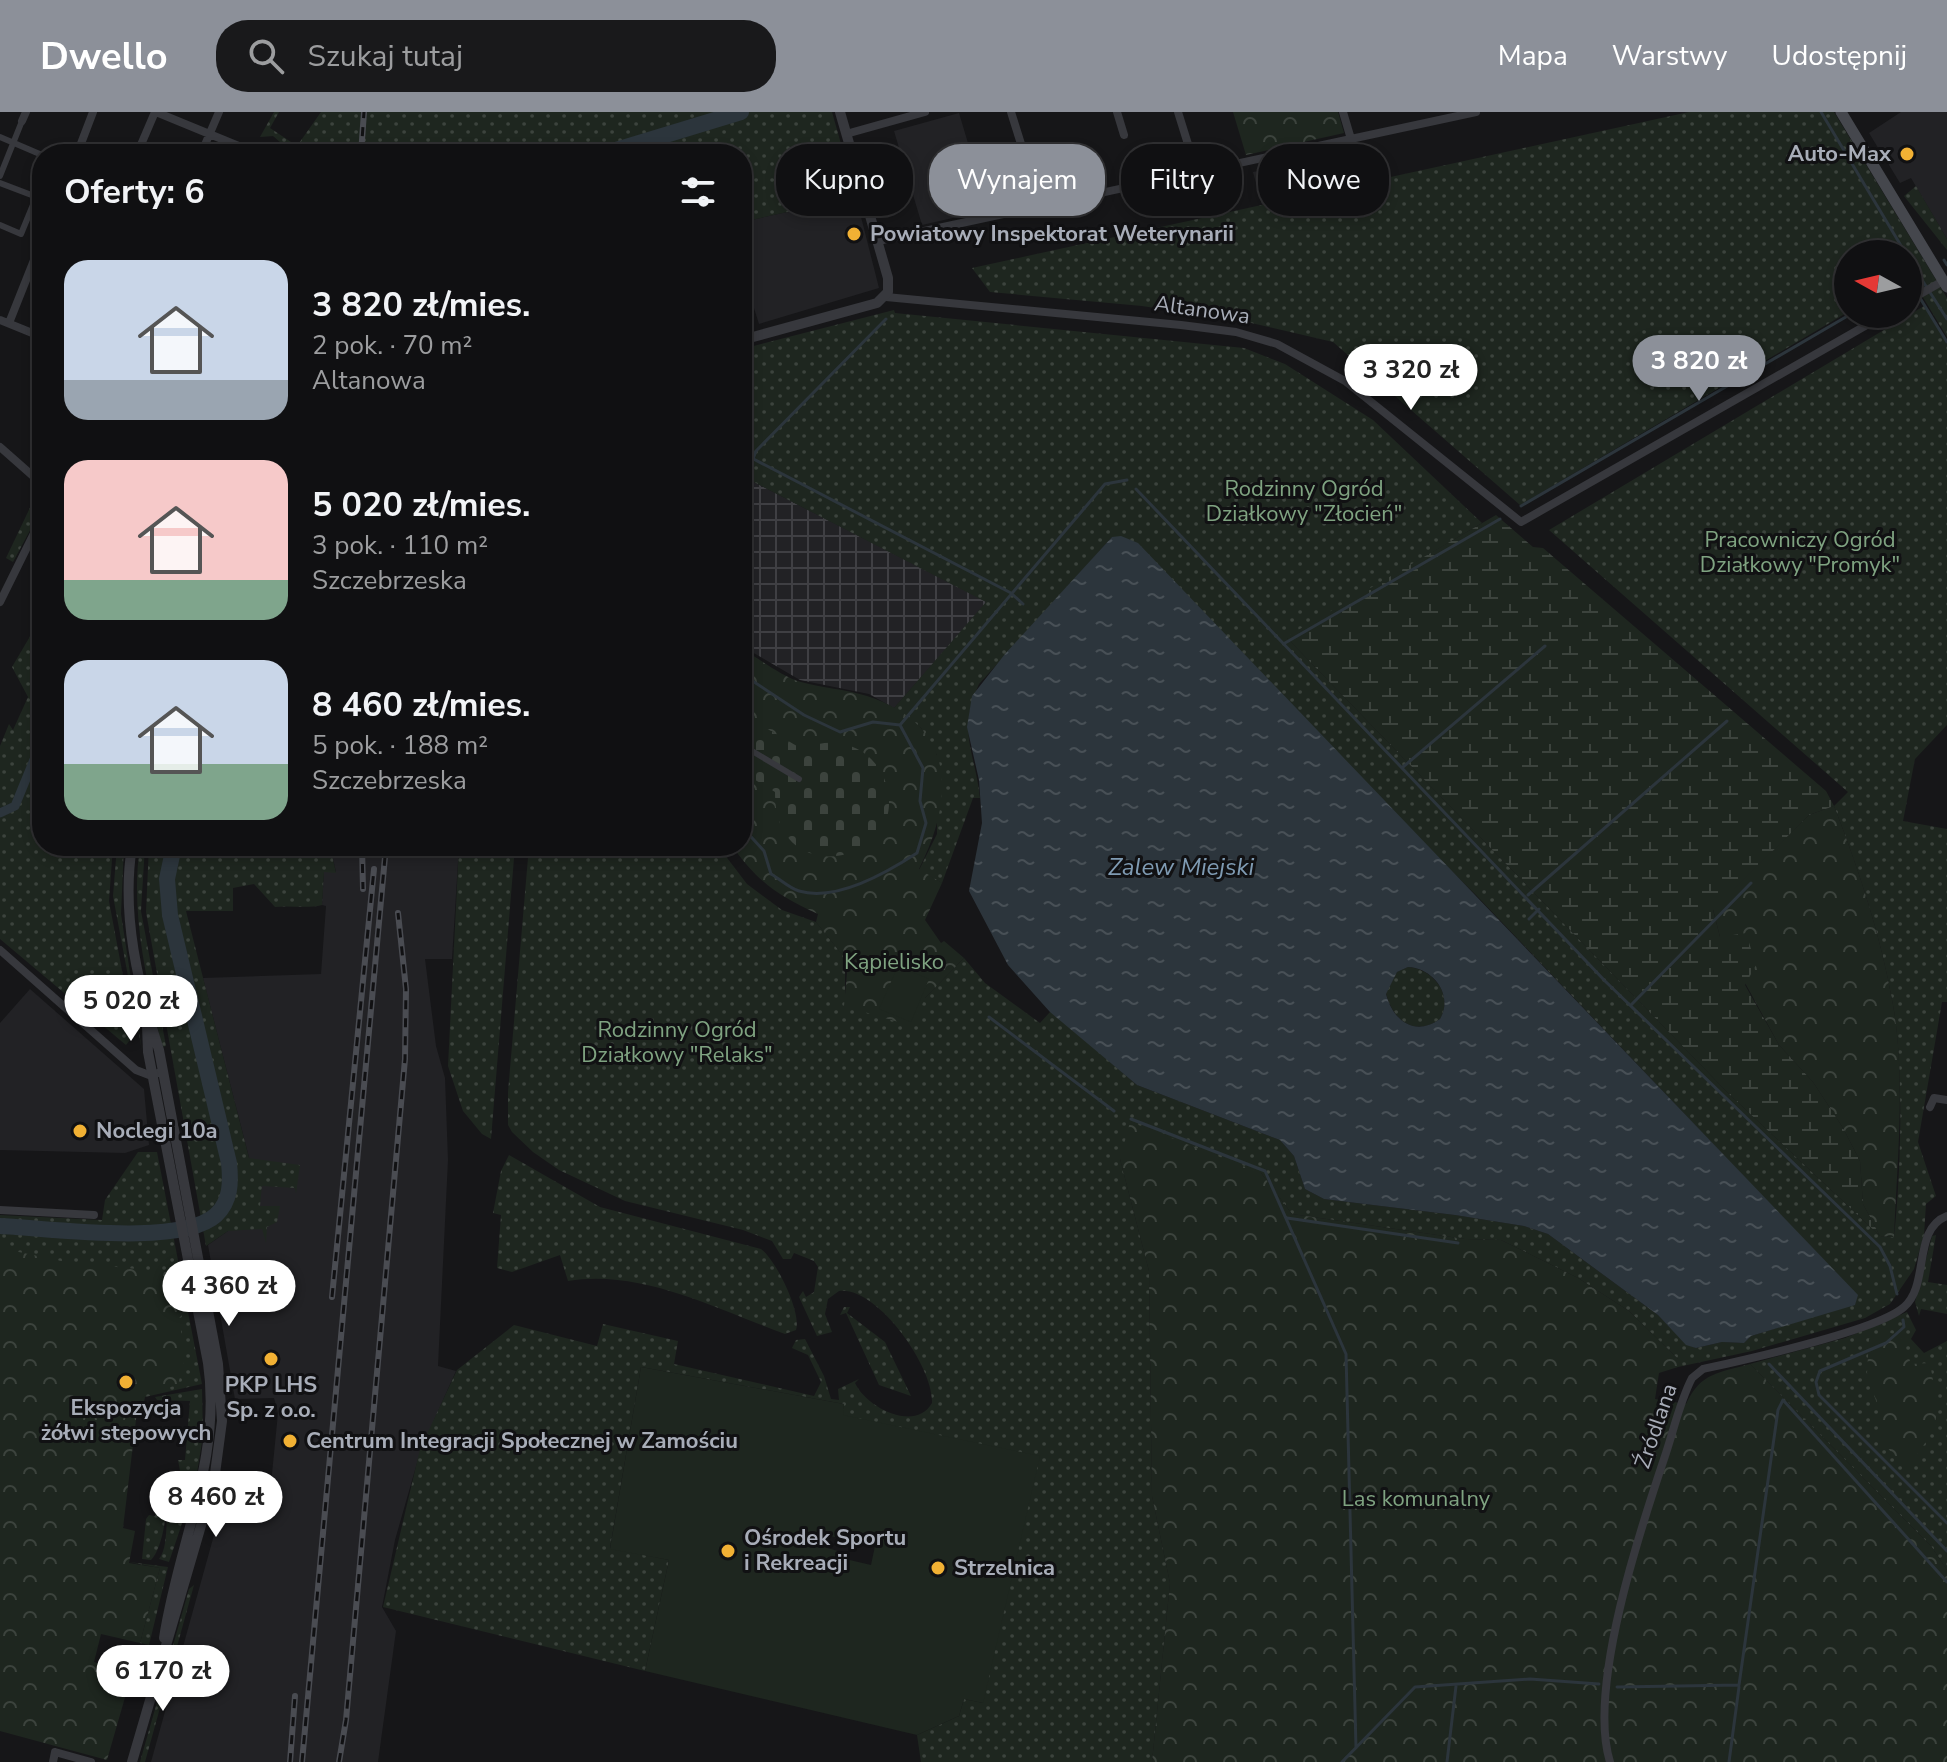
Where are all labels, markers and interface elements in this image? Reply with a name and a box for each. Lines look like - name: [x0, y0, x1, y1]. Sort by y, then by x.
- search box: [216, 20, 776, 92]
- text: Dwello: [40, 31, 168, 82]
- icon: search: [244, 34, 288, 78]
- text: Szukaj tutaj: [308, 36, 463, 77]
- text: Mapa: [1498, 37, 1568, 75]
- text: Warstwy: [1612, 37, 1728, 75]
- text: Udostępnij: [1772, 37, 1907, 75]
- place label: Auto-Max: [1788, 139, 1892, 169]
- chip: Kupno: [776, 144, 913, 216]
- chip: Wynajem: [929, 144, 1105, 216]
- chip: Filtry: [1121, 144, 1242, 216]
- chip: Nowe: [1258, 144, 1389, 216]
- marker: Auto-Max: [1898, 145, 1916, 163]
- text: Oferty: 6: [64, 169, 205, 215]
- icon: filters: [676, 170, 720, 214]
- place label: Powiatowy Inspektorat Weterynarii: [870, 219, 1234, 249]
- marker: Powiatowy Inspektorat Weterynarii: [845, 225, 863, 243]
- north arrow: [1834, 240, 1922, 328]
- map controls: [1834, 240, 1922, 328]
- text: 3 820 zł/mies.: [312, 282, 530, 328]
- street label: Altanowa: [1152, 288, 1252, 332]
- icon: home: [128, 292, 224, 388]
- text: 2 pok. · 70 m²: [312, 328, 472, 363]
- pin: 3 820 zł: [1616, 335, 1782, 403]
- text: 3 820 zł: [1650, 343, 1748, 378]
- pin: 3 320 zł: [1328, 344, 1494, 412]
- text: 3 320 zł: [1362, 352, 1460, 387]
- text: Altanowa: [312, 363, 426, 398]
- park label: Rodzinny Ogród Działkowy "Złocień": [1206, 474, 1402, 529]
- text: 5 020 zł/mies.: [312, 482, 530, 528]
- icon: home: [128, 492, 224, 588]
- park label: Pracowniczy Ogród Działkowy "Promyk": [1700, 525, 1900, 580]
- text: 3 pok. · 110 m²: [312, 528, 488, 563]
- text: Szczebrzeska: [312, 563, 467, 598]
- text: 8 460 zł/mies.: [312, 682, 530, 728]
- icon: home: [128, 692, 224, 788]
- text: 5 pok. · 188 m²: [312, 728, 488, 763]
- text: Szczebrzeska: [312, 763, 467, 798]
- water label: Zalew Miejski: [1108, 851, 1255, 883]
- park label: Kąpielisko: [844, 947, 944, 977]
- pin: 5 020 zł: [48, 975, 214, 1043]
- text: 5 020 zł: [82, 983, 180, 1018]
- park label: Rodzinny Ogród Działkowy "Relaks": [581, 1015, 773, 1070]
- place label: Noclegi 10a: [96, 1116, 218, 1146]
- marker: Noclegi 10a: [71, 1122, 89, 1140]
- pin: 4 360 zł: [146, 1260, 312, 1328]
- text: 4 360 zł: [180, 1268, 278, 1303]
- marker: PKP LHS Sp. z o.o.: [262, 1350, 280, 1368]
- place label: PKP LHS Sp. z o.o.: [225, 1370, 317, 1425]
- marker: Ekspozycja żółwi stepowych: [117, 1373, 135, 1391]
- street label: Źródlana: [1627, 1379, 1685, 1473]
- place label: Ekspozycja żółwi stepowych: [41, 1393, 211, 1448]
- place label: Centrum Integracji Społecznej w Zamościu: [306, 1426, 738, 1456]
- marker: Centrum Integracji Społecznej w Zamościu: [281, 1432, 299, 1450]
- pin: 8 460 zł: [133, 1471, 299, 1539]
- text: 8 460 zł: [167, 1479, 265, 1514]
- park label: Las komunalny: [1342, 1484, 1491, 1514]
- place label: Ośrodek Sportu i Rekreacji: [744, 1523, 906, 1578]
- marker: Ośrodek Sportu i Rekreacji: [719, 1542, 737, 1560]
- place label: Strzelnica: [954, 1553, 1055, 1583]
- marker: Strzelnica: [929, 1559, 947, 1577]
- pin: 6 170 zł: [80, 1645, 246, 1713]
- text: 6 170 zł: [114, 1653, 212, 1688]

